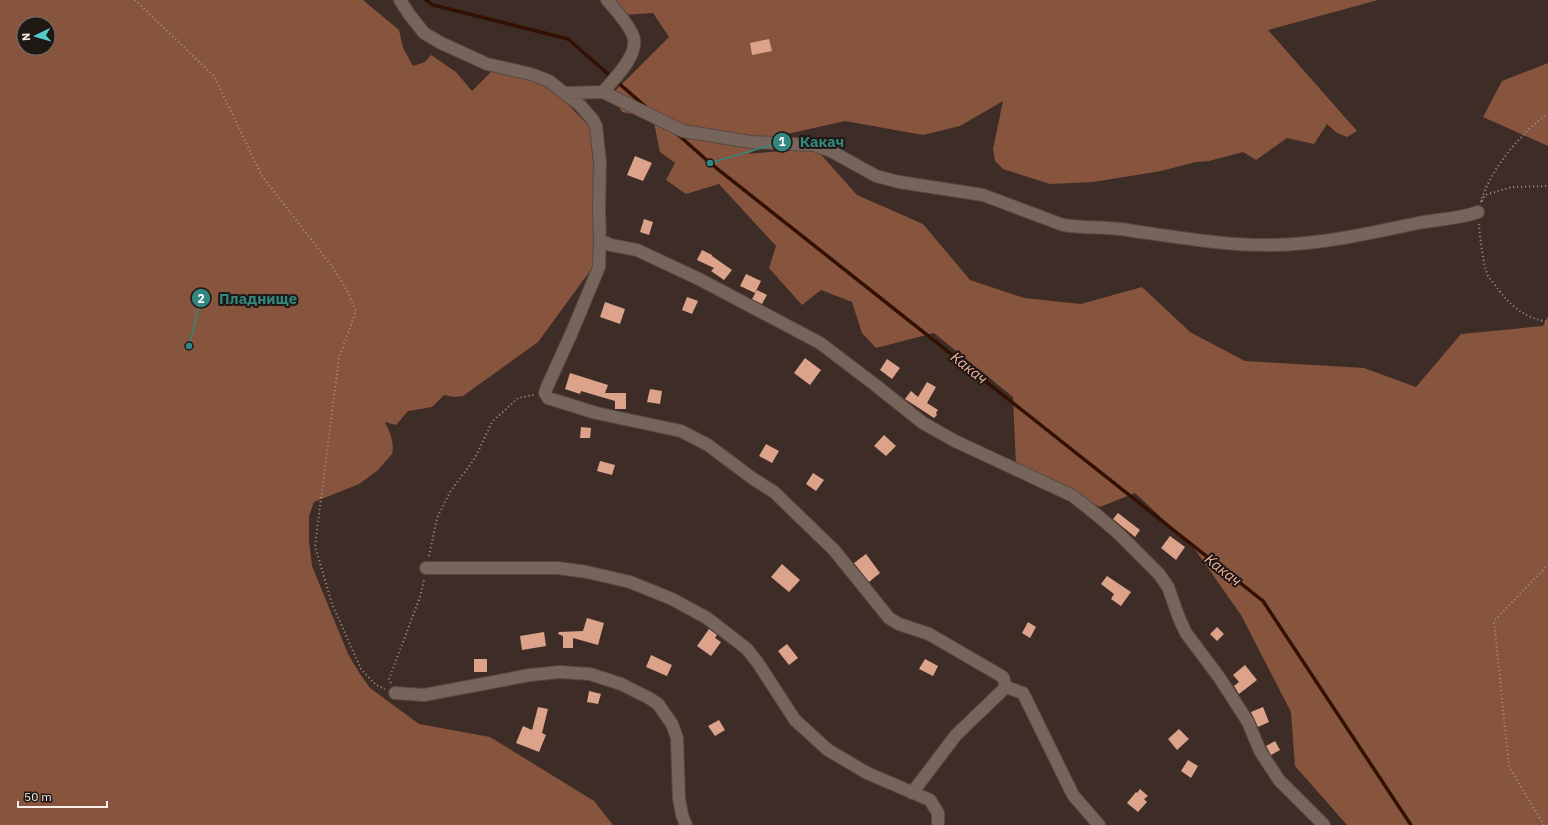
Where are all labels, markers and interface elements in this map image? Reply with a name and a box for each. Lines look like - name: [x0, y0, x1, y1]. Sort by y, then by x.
- north arrow: [16, 16, 56, 56]
- text: N: [19, 32, 33, 41]
- callout: Какач: [772, 129, 853, 156]
- text: Какач: [800, 132, 844, 151]
- text: 1: [778, 134, 786, 149]
- callout: Пладнище: [191, 285, 305, 312]
- text: Пладнище: [219, 289, 297, 308]
- text: 2: [197, 291, 205, 306]
- water label: Какач: [947, 347, 992, 388]
- water label: Какач: [1201, 549, 1246, 590]
- scale bar: [18, 783, 107, 809]
- text: 50 m: [24, 789, 52, 804]

